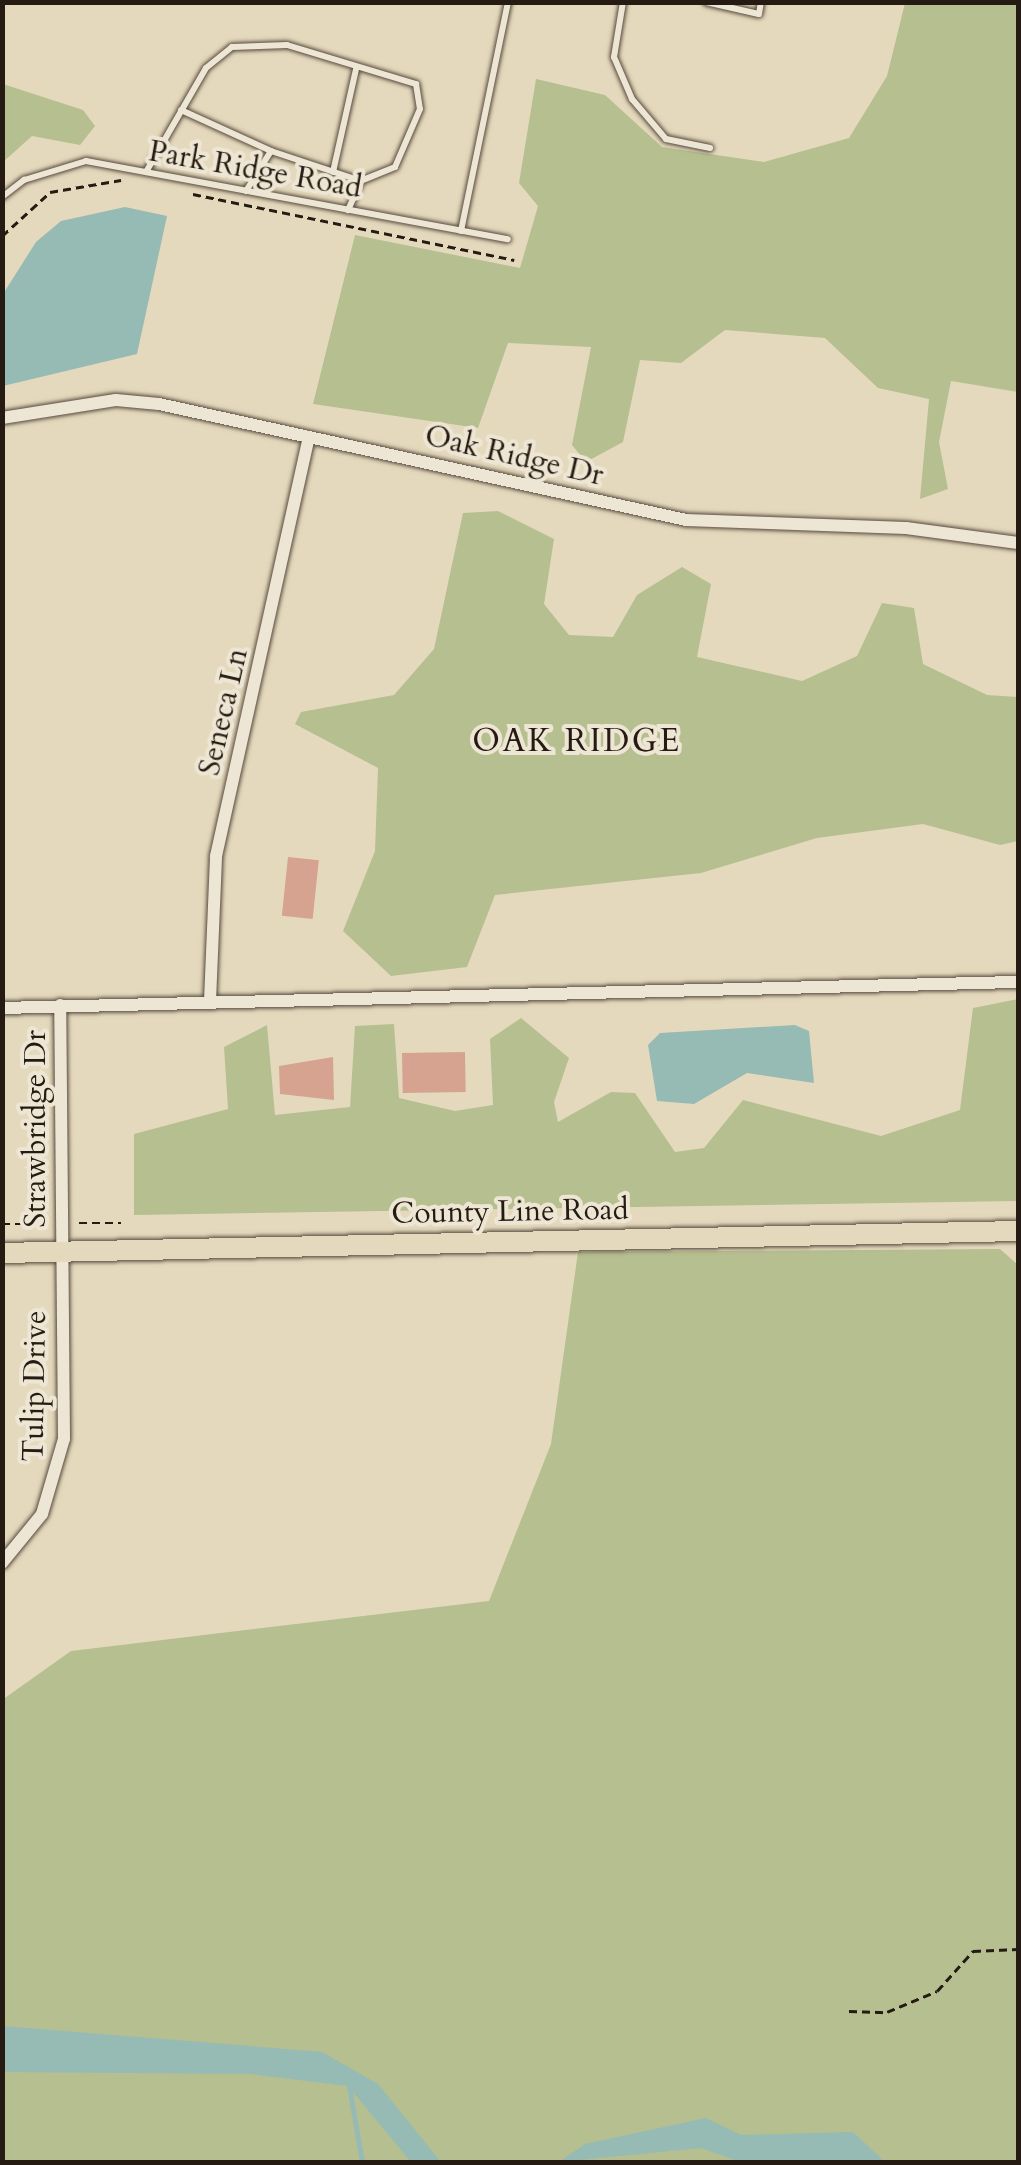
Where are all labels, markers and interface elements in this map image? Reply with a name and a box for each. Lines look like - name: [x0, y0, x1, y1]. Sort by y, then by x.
- street label: Park Ridge Road: [146, 134, 364, 206]
- street label: Oak Ridge Dr: [421, 418, 607, 494]
- street label: Seneca Ln: [192, 645, 256, 779]
- district label: OAK RIDGE: [472, 722, 682, 760]
- street label: Strawbridge Dr: [18, 1030, 54, 1228]
- street label: County Line Road: [391, 1192, 629, 1232]
- street label: Tulip Drive: [16, 1310, 54, 1462]

